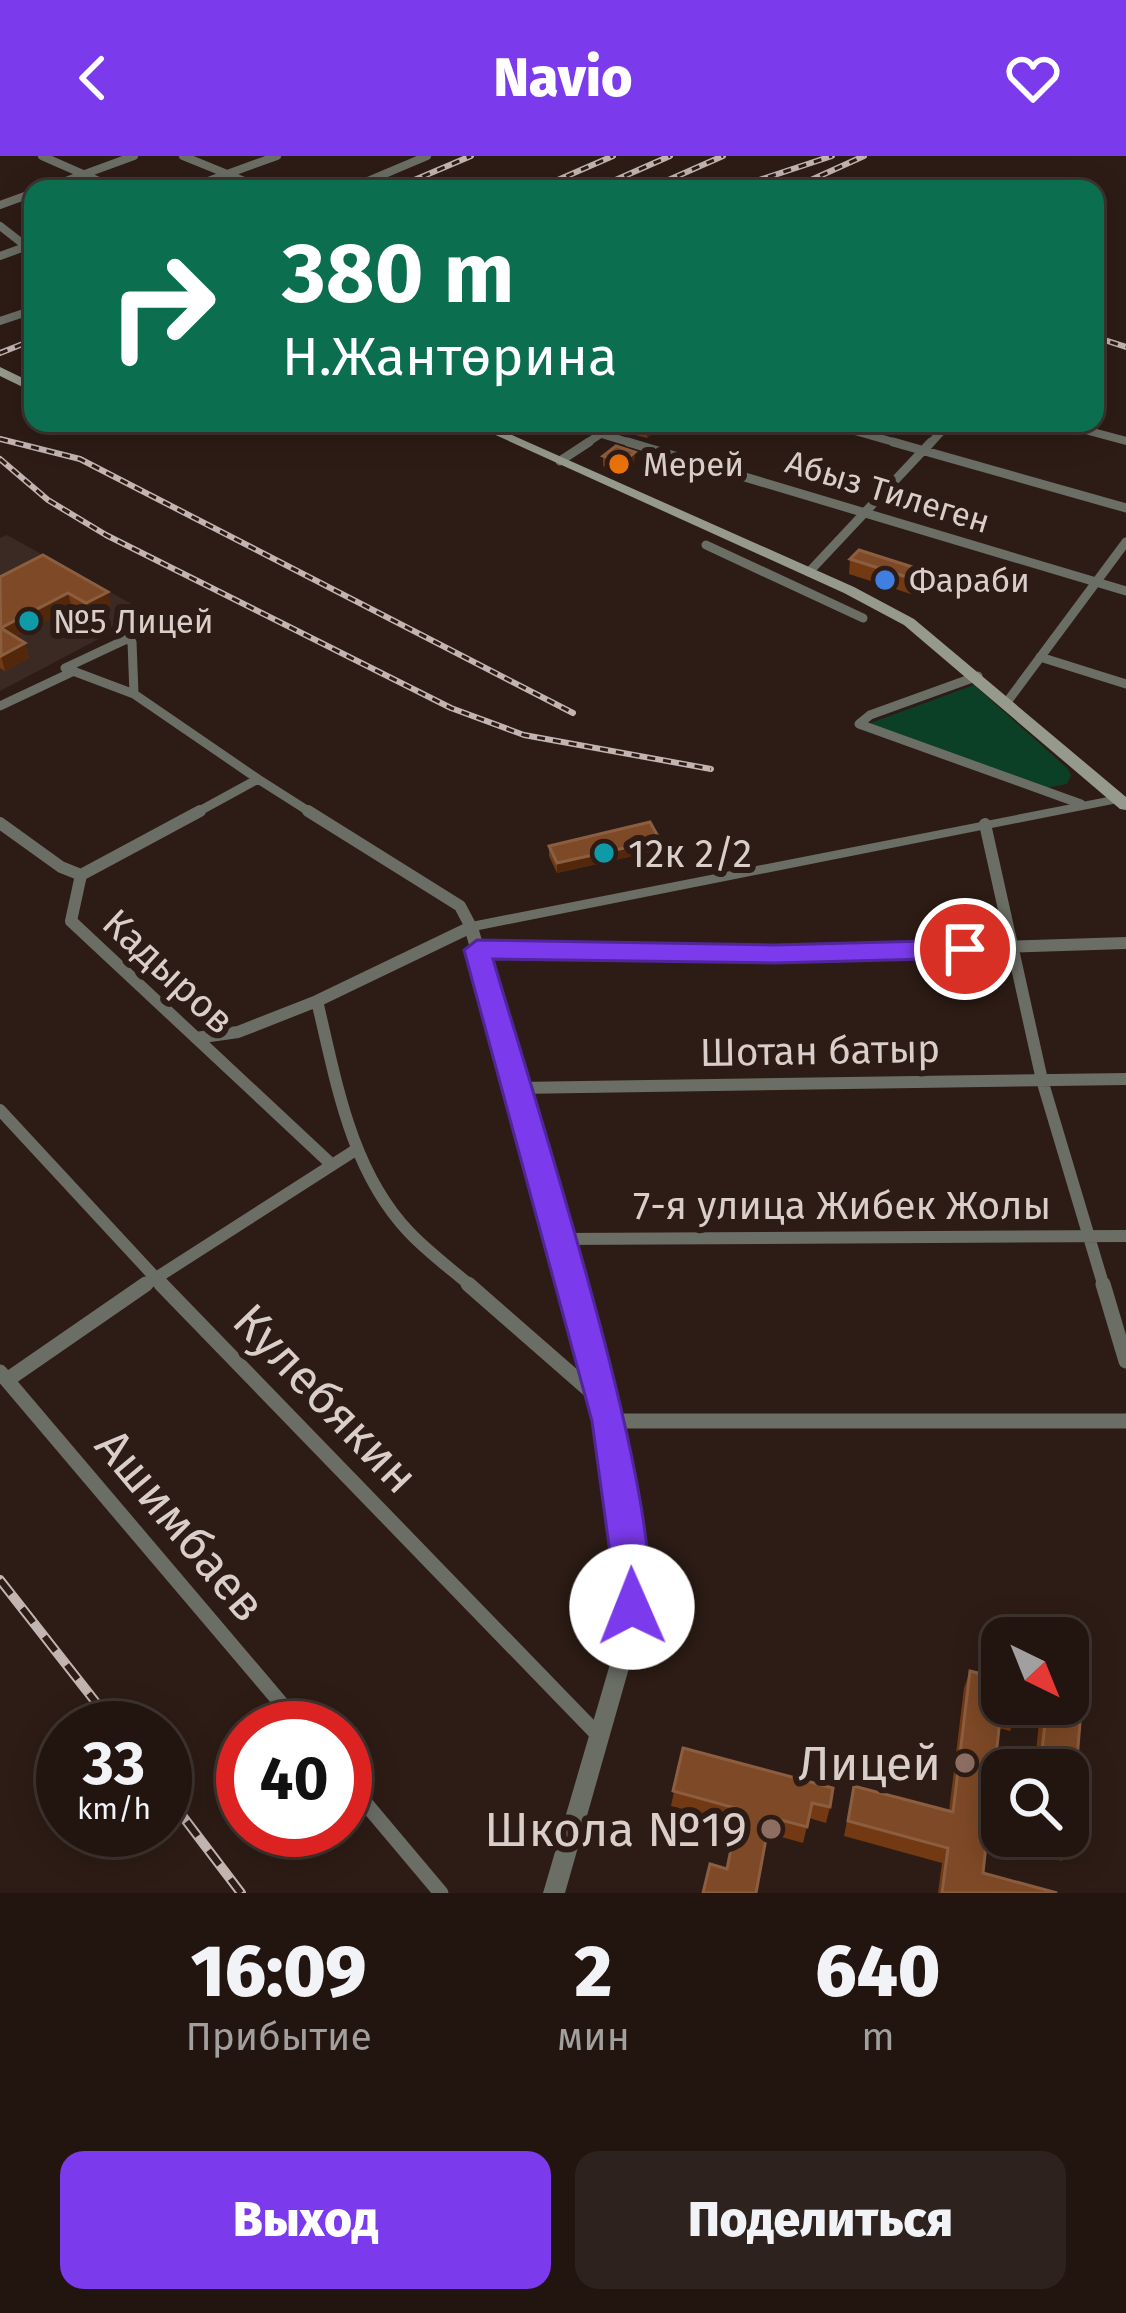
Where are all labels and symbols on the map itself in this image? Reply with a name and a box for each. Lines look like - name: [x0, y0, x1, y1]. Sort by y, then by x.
- street label: Абыз Тилеген: [781, 442, 995, 542]
- place label: Мерей: [643, 445, 744, 485]
- marker: Мерей: [606, 451, 632, 477]
- place label: Фараби: [909, 561, 1030, 601]
- marker: Фараби: [872, 567, 898, 593]
- place label: №5 Лицей: [53, 602, 214, 642]
- marker: №5 Лицей: [16, 608, 42, 634]
- place label: 12к 2/2: [628, 831, 752, 877]
- marker: 12к 2/2: [591, 840, 617, 866]
- pin: [914, 898, 1016, 1000]
- street label: Кадыров: [93, 900, 243, 1044]
- street label: Шотан батыр: [699, 1026, 941, 1076]
- street label: 7-я улица Жибек Жолы: [633, 1183, 1051, 1229]
- street label: Кулебякин: [221, 1292, 430, 1505]
- street label: Ашимбаев: [83, 1418, 277, 1634]
- position arrow: [569, 1544, 695, 1670]
- north arrow: [981, 1617, 1089, 1725]
- speed limit sign: 40: [216, 1701, 372, 1857]
- place label: Лицей: [798, 1735, 941, 1793]
- marker: Лицей: [952, 1750, 978, 1776]
- place label: Школа №19: [484, 1801, 747, 1859]
- marker: Школа №19: [758, 1816, 784, 1842]

